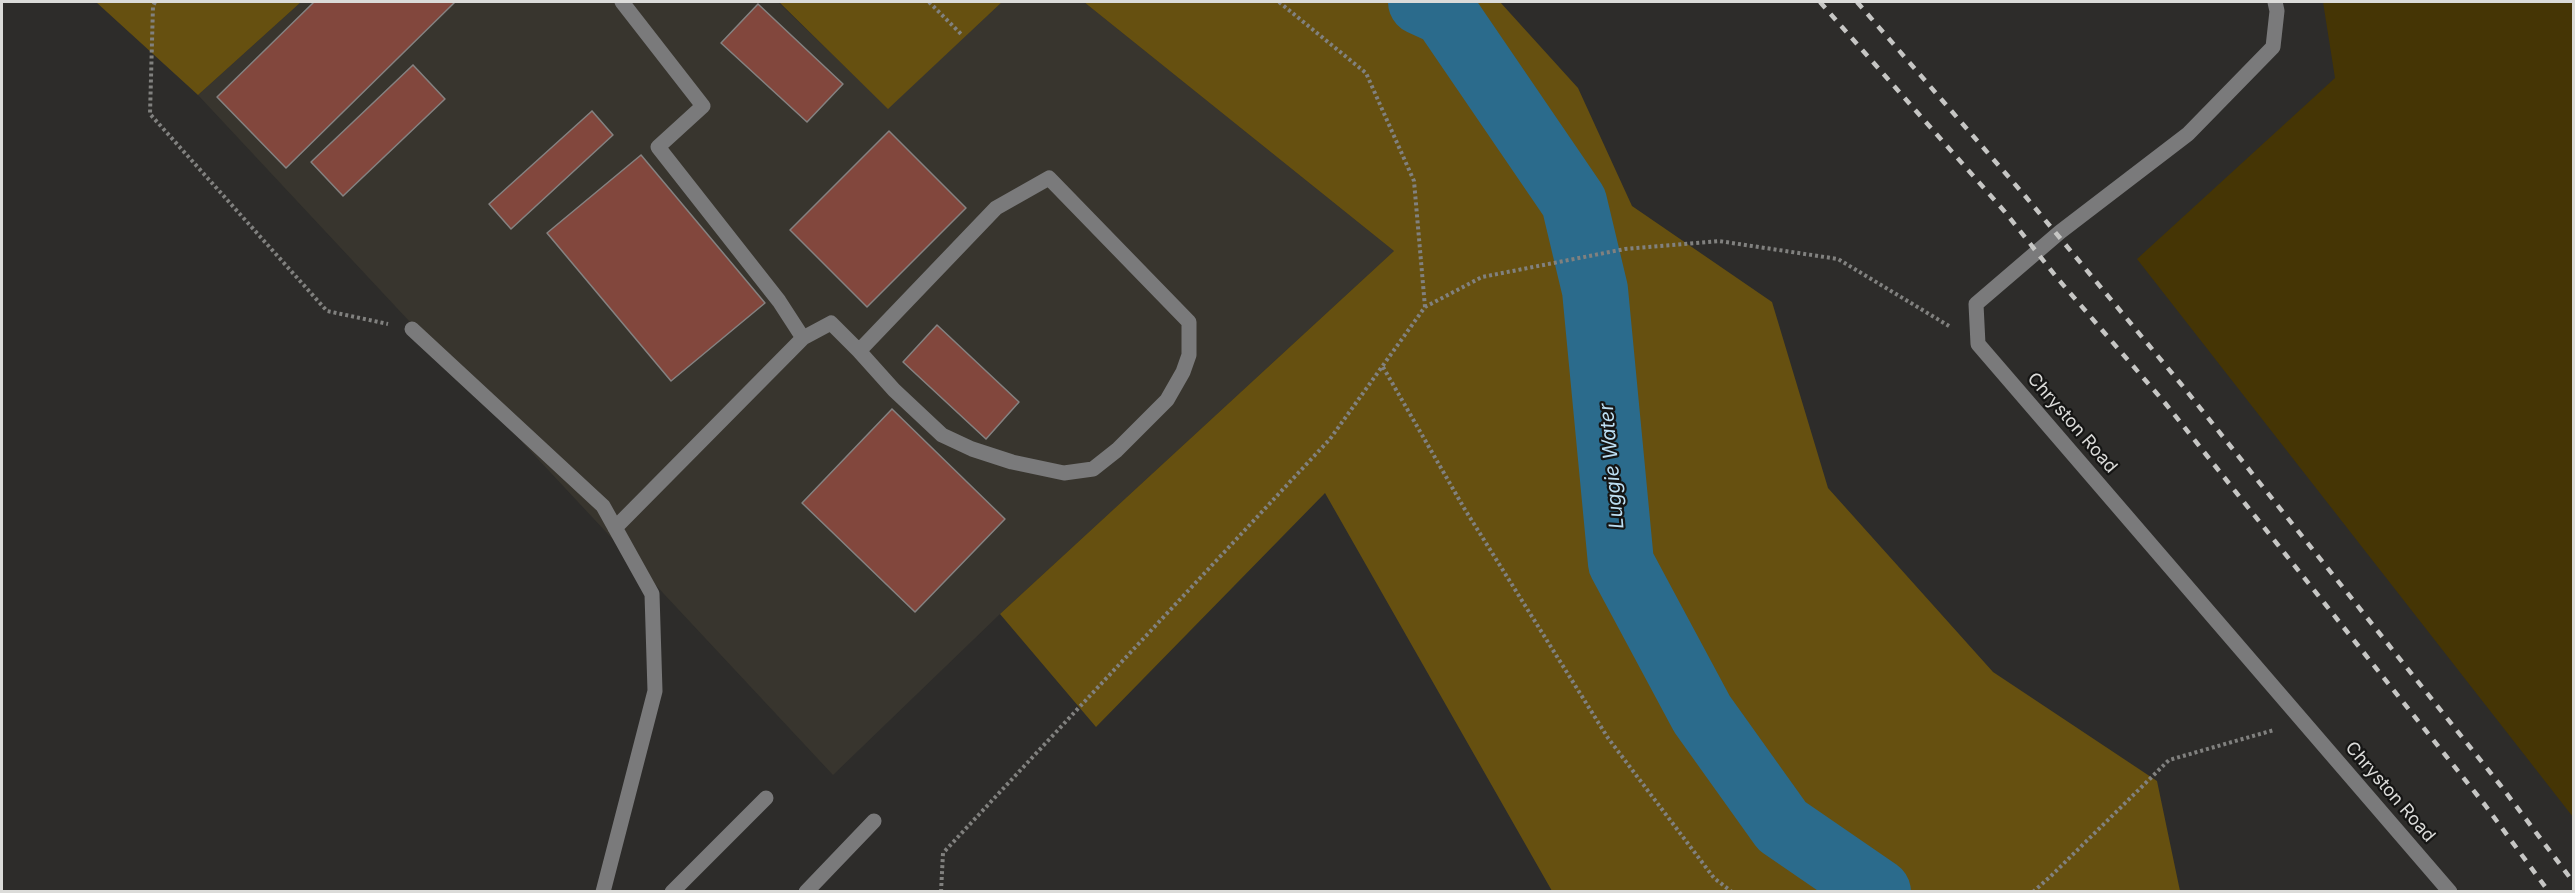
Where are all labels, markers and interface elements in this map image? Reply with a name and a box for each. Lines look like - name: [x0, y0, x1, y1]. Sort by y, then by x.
- street label: Chryston Road: [2022, 368, 2122, 478]
- water label: Luggie Water: [1595, 402, 1629, 530]
- street label: Chryston Road: [2340, 737, 2440, 847]

